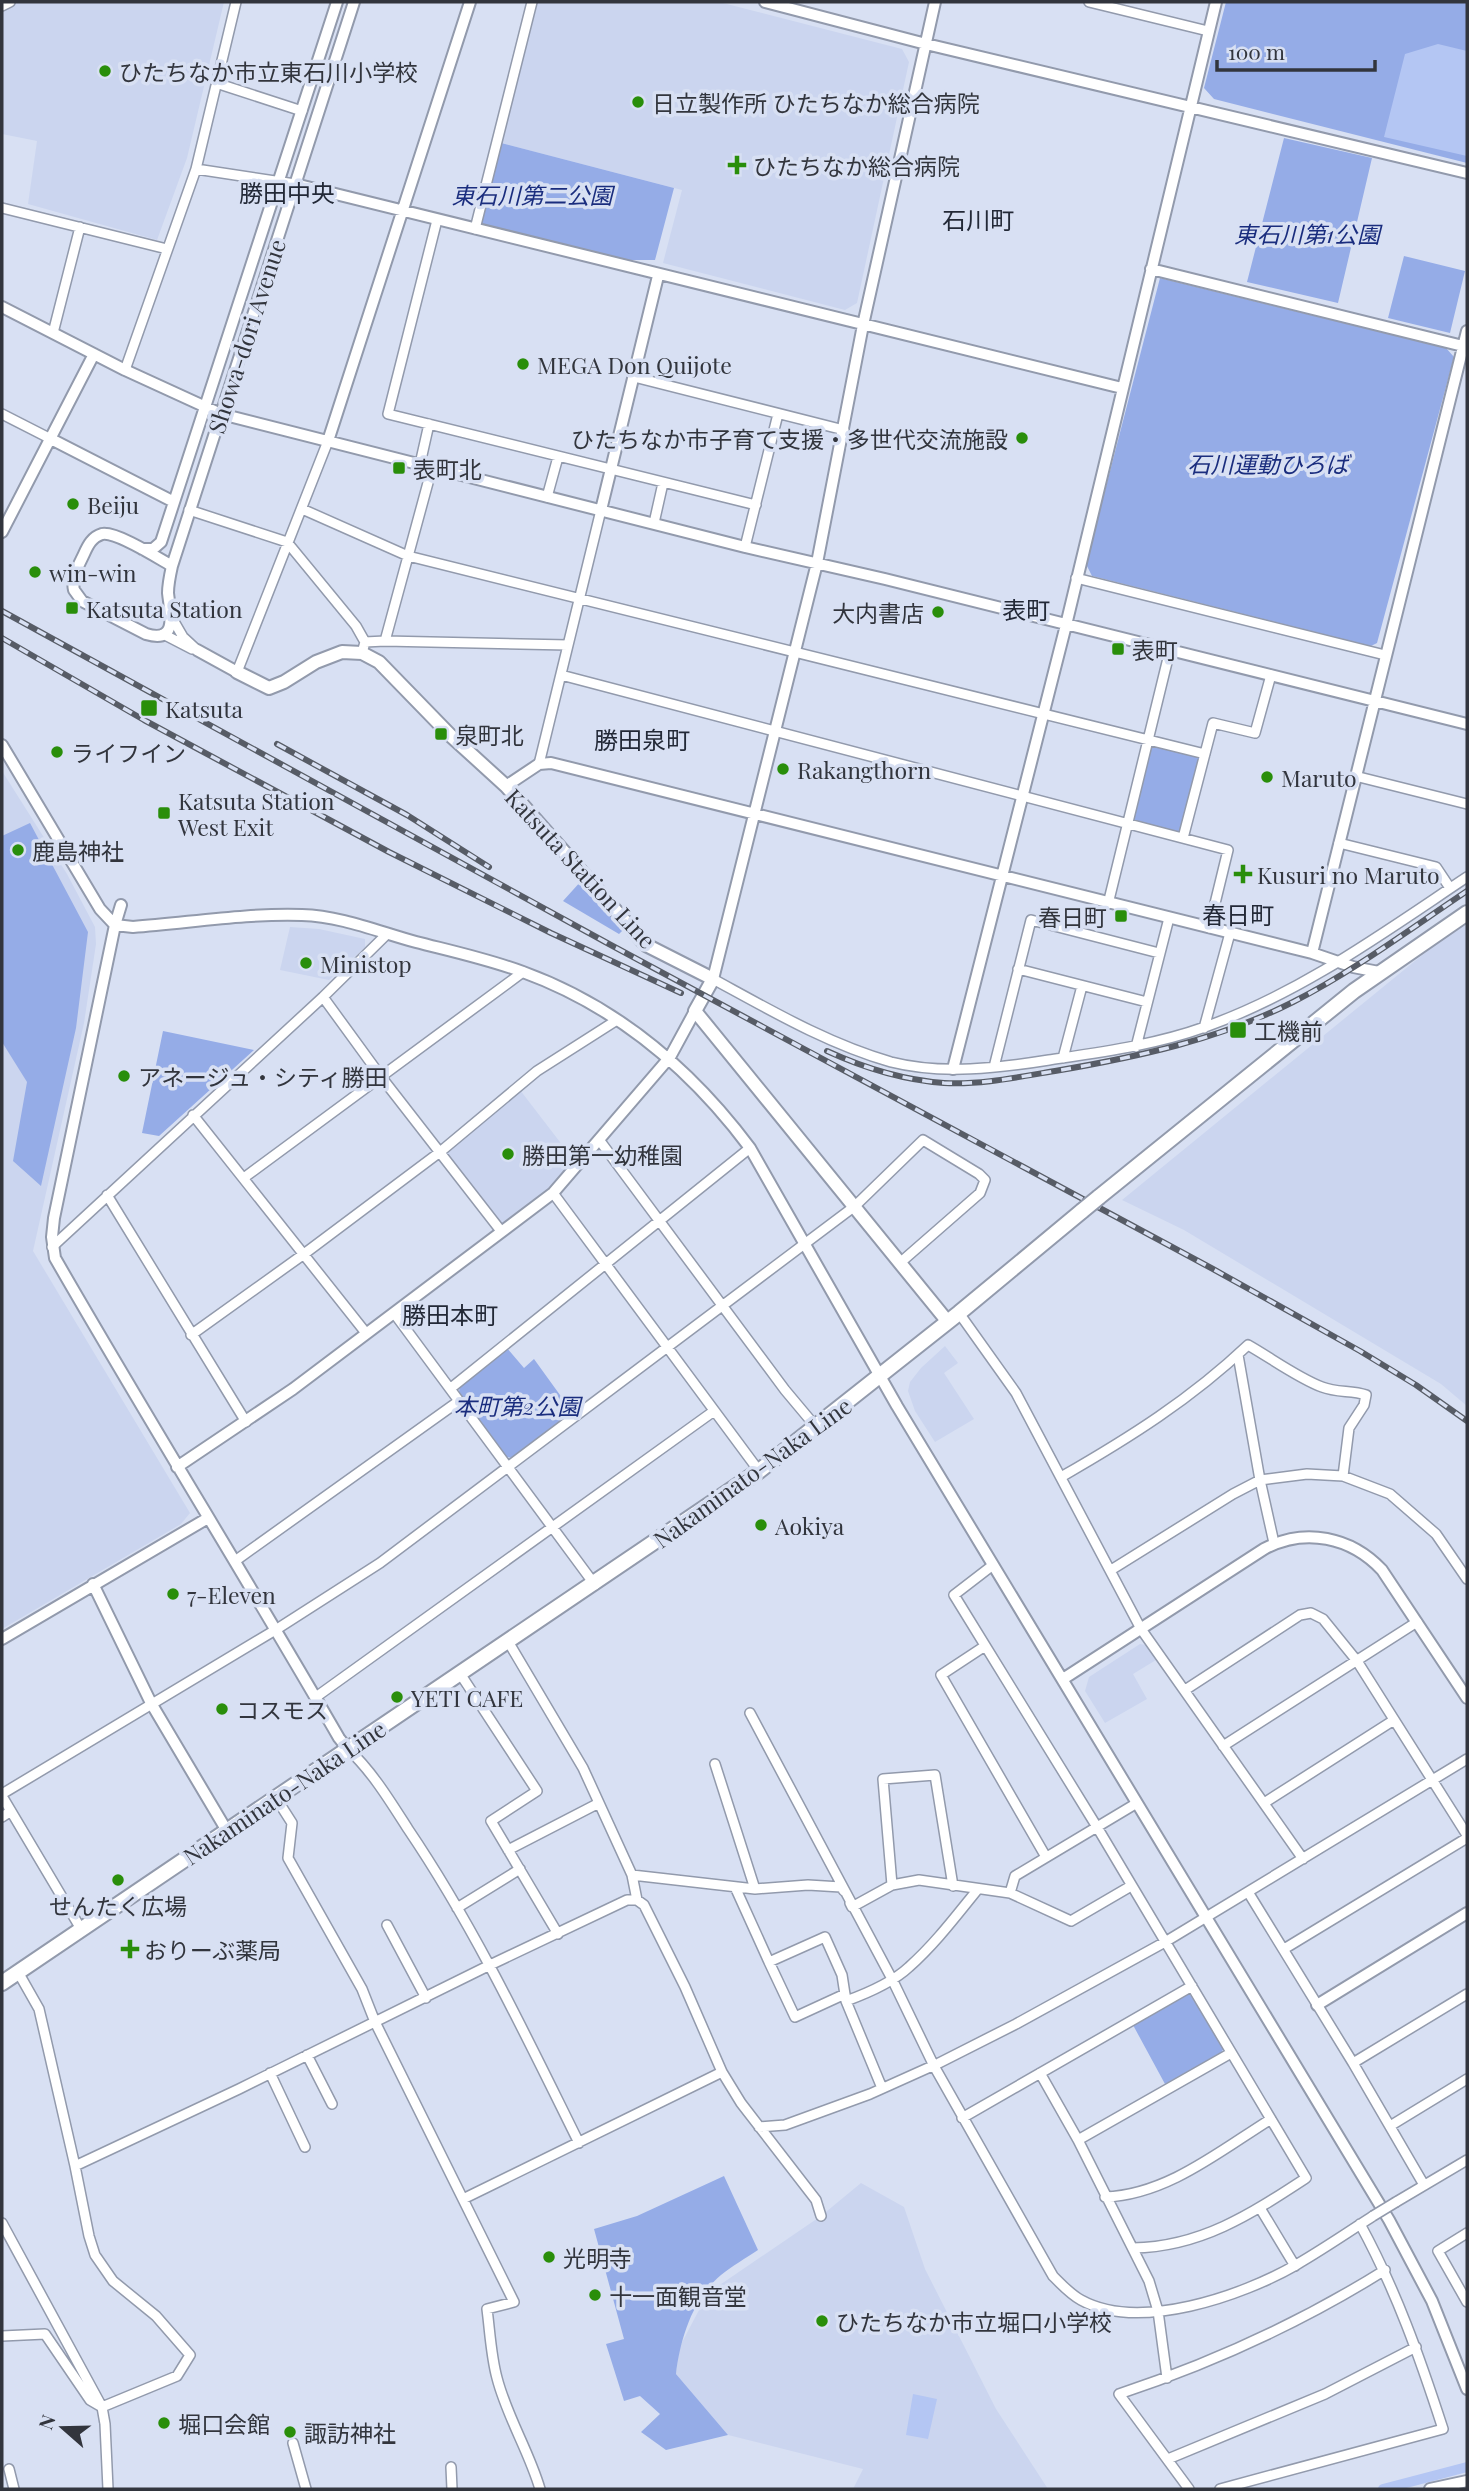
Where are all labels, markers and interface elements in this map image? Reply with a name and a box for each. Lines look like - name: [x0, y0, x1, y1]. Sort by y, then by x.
- scale bar: [1217, 28, 1374, 72]
- text: 100 m: [1228, 37, 1285, 65]
- place label: ひたちなか市立東石川小学校: [119, 56, 418, 87]
- marker: ひたちなか市立東石川小学校: [97, 63, 113, 79]
- place label: 日立製作所 ひたちなか総合病院: [652, 87, 980, 118]
- marker: 日立製作所 ひたちなか総合病院: [630, 94, 646, 110]
- place label: ひたちなか総合病院: [753, 150, 960, 181]
- marker: ひたちなか総合病院: [727, 155, 747, 175]
- district label: 勝田中央: [239, 176, 335, 208]
- park label: 東石川第二公園: [452, 179, 616, 210]
- district label: 石川町: [942, 203, 1014, 235]
- park label: 東石川第1公園: [1234, 218, 1383, 249]
- street label: Showa-dori Avenue: [200, 235, 292, 437]
- place label: MEGA Don Quijote: [537, 349, 732, 380]
- marker: MEGA Don Quijote: [515, 356, 531, 372]
- place label: ひたちなか市子育て支援・多世代交流施設: [571, 423, 1008, 454]
- marker: ひたちなか市子育て支援・多世代交流施設: [1014, 430, 1030, 446]
- park label: 石川運動ひろば: [1188, 448, 1353, 479]
- place label: 表町北: [413, 453, 482, 484]
- marker: 表町北: [391, 460, 407, 476]
- place label: Beiju: [87, 489, 139, 520]
- marker: Beiju: [65, 496, 81, 512]
- place label: win-win: [49, 557, 137, 588]
- marker: win-win: [27, 564, 43, 580]
- place label: Katsuta Station: [86, 593, 243, 624]
- district label: 表町: [1002, 593, 1050, 625]
- place label: 大内書店: [832, 597, 924, 628]
- marker: Katsuta Station: [64, 600, 80, 616]
- marker: 大内書店: [930, 604, 946, 620]
- place label: 表町: [1132, 634, 1178, 665]
- marker: 表町: [1110, 641, 1126, 657]
- place label: Katsuta: [165, 693, 243, 724]
- marker: Katsuta: [139, 698, 159, 718]
- place label: 泉町北: [455, 719, 524, 750]
- district label: 勝田泉町: [594, 723, 690, 755]
- marker: 泉町北: [433, 726, 449, 742]
- place label: ライフイン: [71, 737, 186, 768]
- marker: ライフイン: [49, 744, 65, 760]
- place label: Rakangthorn: [797, 754, 931, 785]
- marker: Rakangthorn: [775, 761, 791, 777]
- place label: Maruto: [1281, 762, 1357, 793]
- marker: Maruto: [1259, 769, 1275, 785]
- street label: Katsuta Station Line: [499, 781, 663, 955]
- place label: Katsuta Station West Exit: [177, 785, 335, 842]
- marker: Katsuta Station West Exit: [156, 805, 172, 821]
- place label: 鹿島神社: [32, 835, 124, 866]
- marker: 鹿島神社: [10, 842, 26, 858]
- place label: Kusuri no Maruto: [1257, 859, 1440, 890]
- marker: Kusuri no Maruto: [1235, 866, 1251, 882]
- district label: 春日町: [1202, 898, 1274, 930]
- place label: 春日町: [1038, 901, 1107, 932]
- marker: 春日町: [1113, 908, 1129, 924]
- place label: Ministop: [320, 948, 412, 979]
- marker: Ministop: [298, 955, 314, 971]
- place label: 工機前: [1254, 1015, 1323, 1046]
- marker: 工機前: [1228, 1020, 1248, 1040]
- place label: アネージュ・シティ勝田: [138, 1061, 388, 1092]
- marker: アネージュ・シティ勝田: [116, 1068, 132, 1084]
- place label: 勝田第一幼稚園: [522, 1139, 683, 1170]
- marker: 勝田第一幼稚園: [500, 1146, 516, 1162]
- district label: 勝田本町: [402, 1298, 498, 1330]
- park label: 本町第2公園: [454, 1390, 583, 1421]
- street label: Nakaminato-Naka Line: [647, 1390, 857, 1554]
- place label: Aokiya: [774, 1510, 845, 1541]
- marker: Aokiya: [753, 1517, 769, 1533]
- place label: 7-Eleven: [187, 1579, 276, 1610]
- marker: 7-Eleven: [165, 1586, 181, 1602]
- place label: YETI CAFE: [410, 1682, 523, 1713]
- marker: YETI CAFE: [389, 1689, 405, 1705]
- place label: コスモス: [236, 1694, 328, 1725]
- marker: コスモス: [214, 1701, 230, 1717]
- street label: Nakaminato-Naka Line: [177, 1713, 391, 1871]
- marker: せんたく広場: [110, 1872, 126, 1888]
- place label: せんたく広場: [49, 1890, 187, 1921]
- place label: おりーぶ薬局: [144, 1934, 281, 1965]
- marker: おりーぶ薬局: [122, 1941, 138, 1957]
- place label: 光明寺: [563, 2242, 632, 2273]
- marker: 光明寺: [541, 2249, 557, 2265]
- place label: 十一面観音堂: [609, 2280, 747, 2311]
- marker: 十一面観音堂: [587, 2287, 603, 2303]
- place label: ひたちなか市立堀口小学校: [836, 2306, 1112, 2337]
- marker: ひたちなか市立堀口小学校: [814, 2313, 830, 2329]
- north arrow: [28, 2393, 98, 2463]
- place label: 堀口会館: [178, 2408, 270, 2439]
- text: N: [32, 2411, 61, 2433]
- marker: 堀口会館: [156, 2415, 172, 2431]
- place label: 諏訪神社: [304, 2417, 396, 2448]
- marker: 諏訪神社: [282, 2424, 298, 2440]

